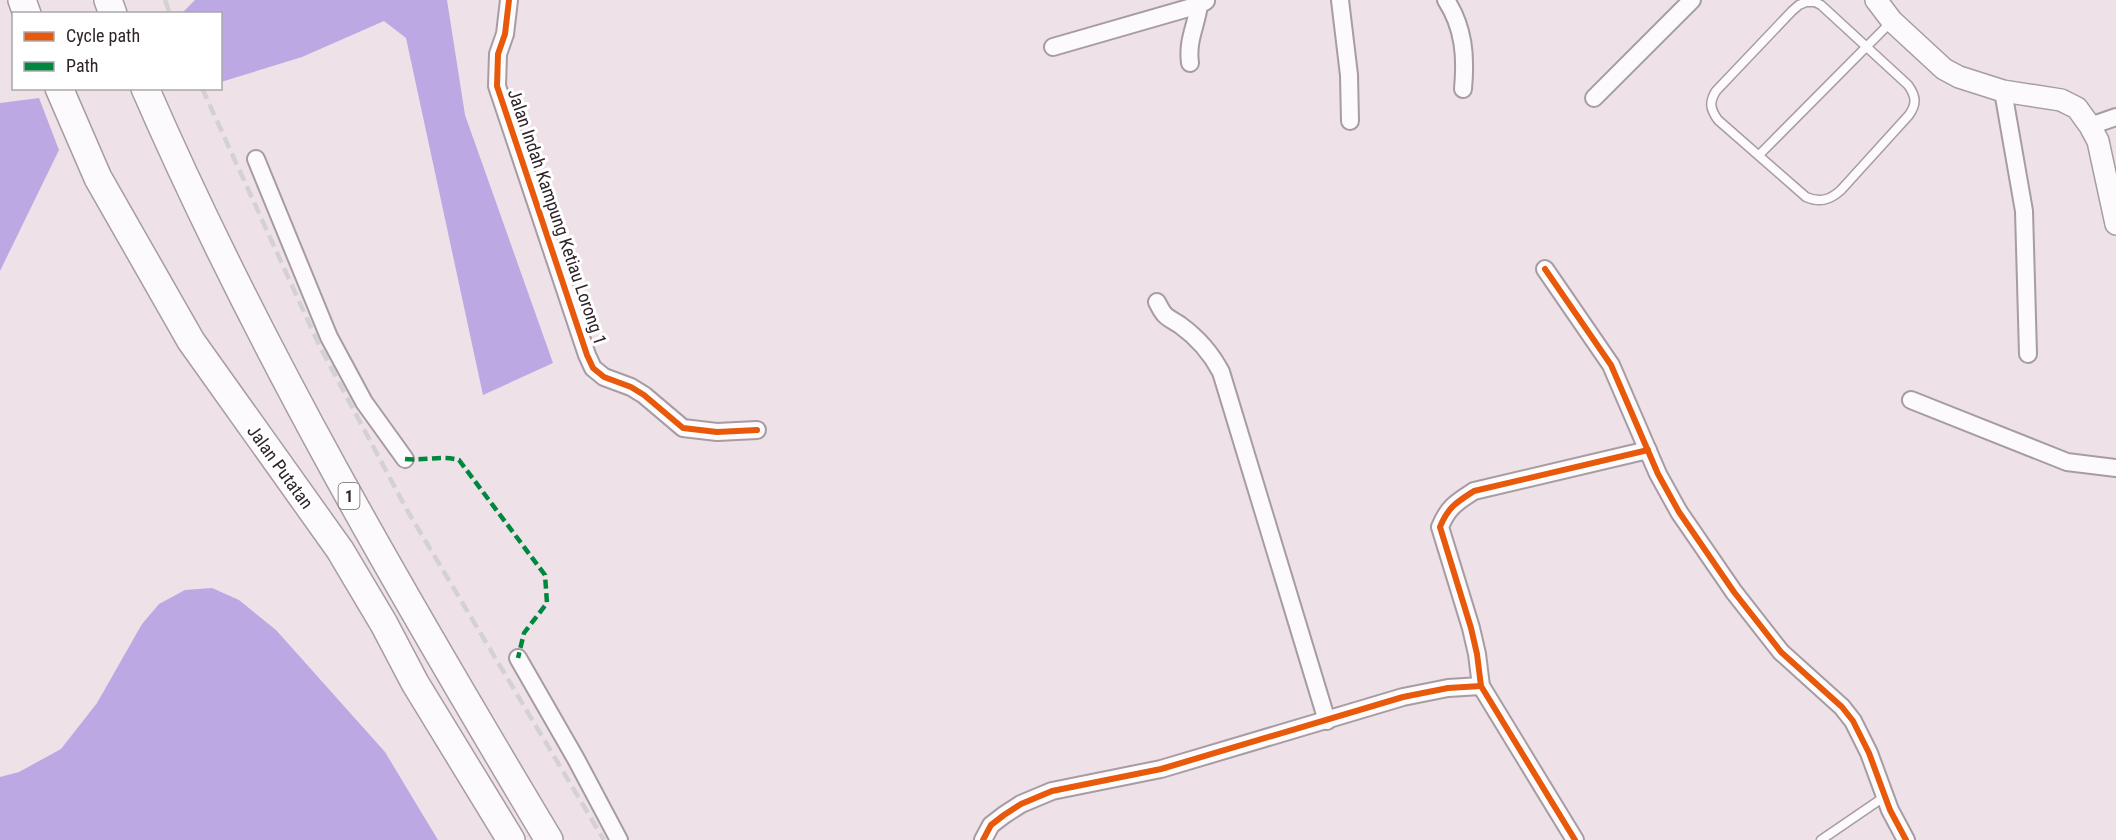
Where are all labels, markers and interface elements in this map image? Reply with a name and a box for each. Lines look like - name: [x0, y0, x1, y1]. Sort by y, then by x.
- legend: [12, 12, 222, 90]
- text: Cycle path: [66, 25, 140, 46]
- text: Path: [66, 55, 99, 76]
- street label: Jalan Indah Kampung Ketiau Lorong 1: [504, 86, 611, 348]
- street label: Jalan Putatan: [243, 421, 318, 513]
- road number: 1: [338, 483, 360, 509]

